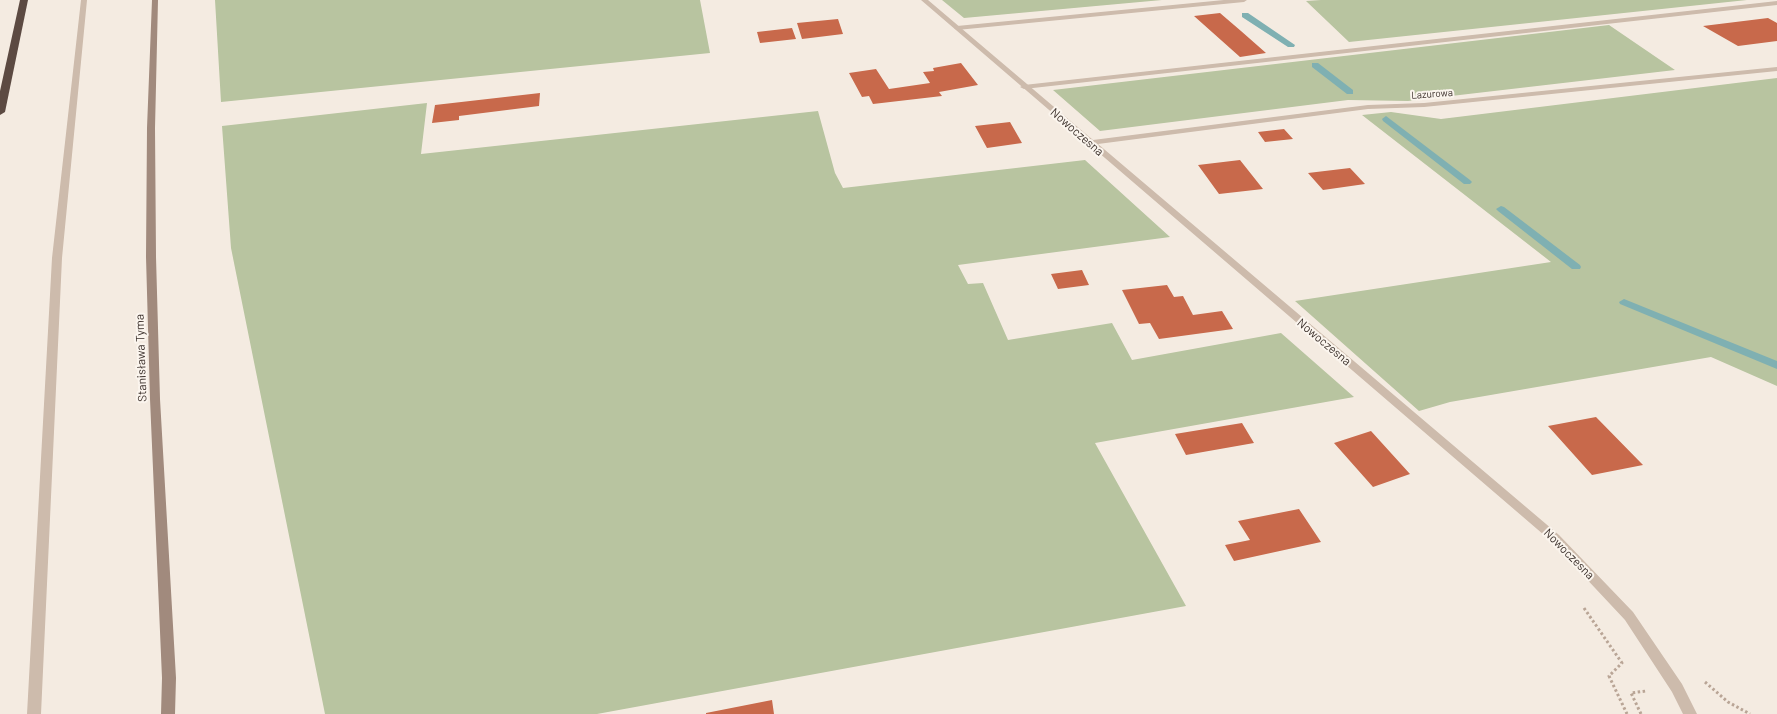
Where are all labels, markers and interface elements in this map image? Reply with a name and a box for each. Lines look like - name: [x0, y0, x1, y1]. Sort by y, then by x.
- street label: Lazurowa: [1411, 87, 1453, 101]
- street label: Nowoczesna: [1047, 105, 1107, 159]
- street label: Stanisława Tyma: [132, 314, 150, 402]
- street label: Nowoczesna: [1294, 315, 1354, 369]
- street label: Nowoczesna: [1541, 526, 1597, 582]

